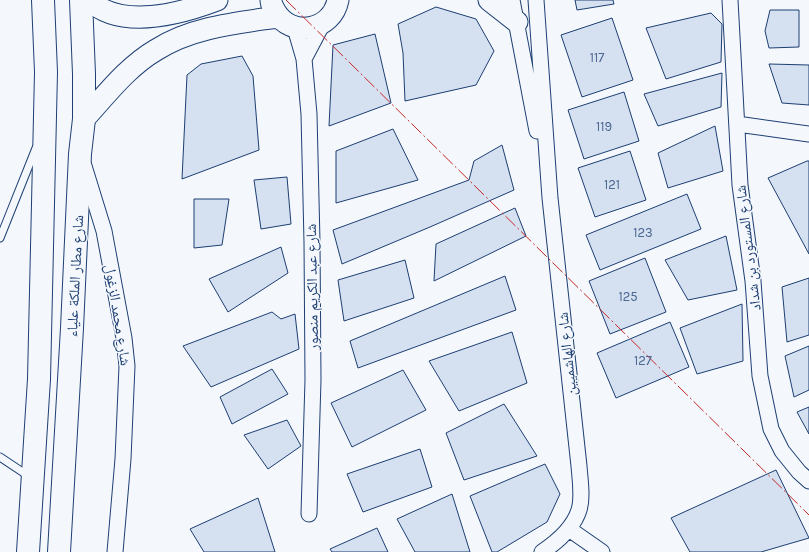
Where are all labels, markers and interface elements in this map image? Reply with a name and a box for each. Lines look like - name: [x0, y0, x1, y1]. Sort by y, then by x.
- house number: 117: [590, 50, 604, 65]
- house number: 119: [596, 119, 612, 134]
- house number: 121: [604, 177, 620, 192]
- street label: شارع المستورد بن شداد: [731, 184, 766, 312]
- street label: شارع مطار الملكة علياء: [63, 214, 88, 338]
- street label: شارع عبد الكريم منصور: [302, 223, 323, 352]
- house number: 123: [633, 225, 653, 240]
- street label: شارع محمد الزغول: [100, 263, 135, 367]
- house number: 125: [618, 289, 638, 304]
- street label: شارع الهاشميين: [554, 311, 581, 397]
- house number: 127: [634, 353, 652, 368]

